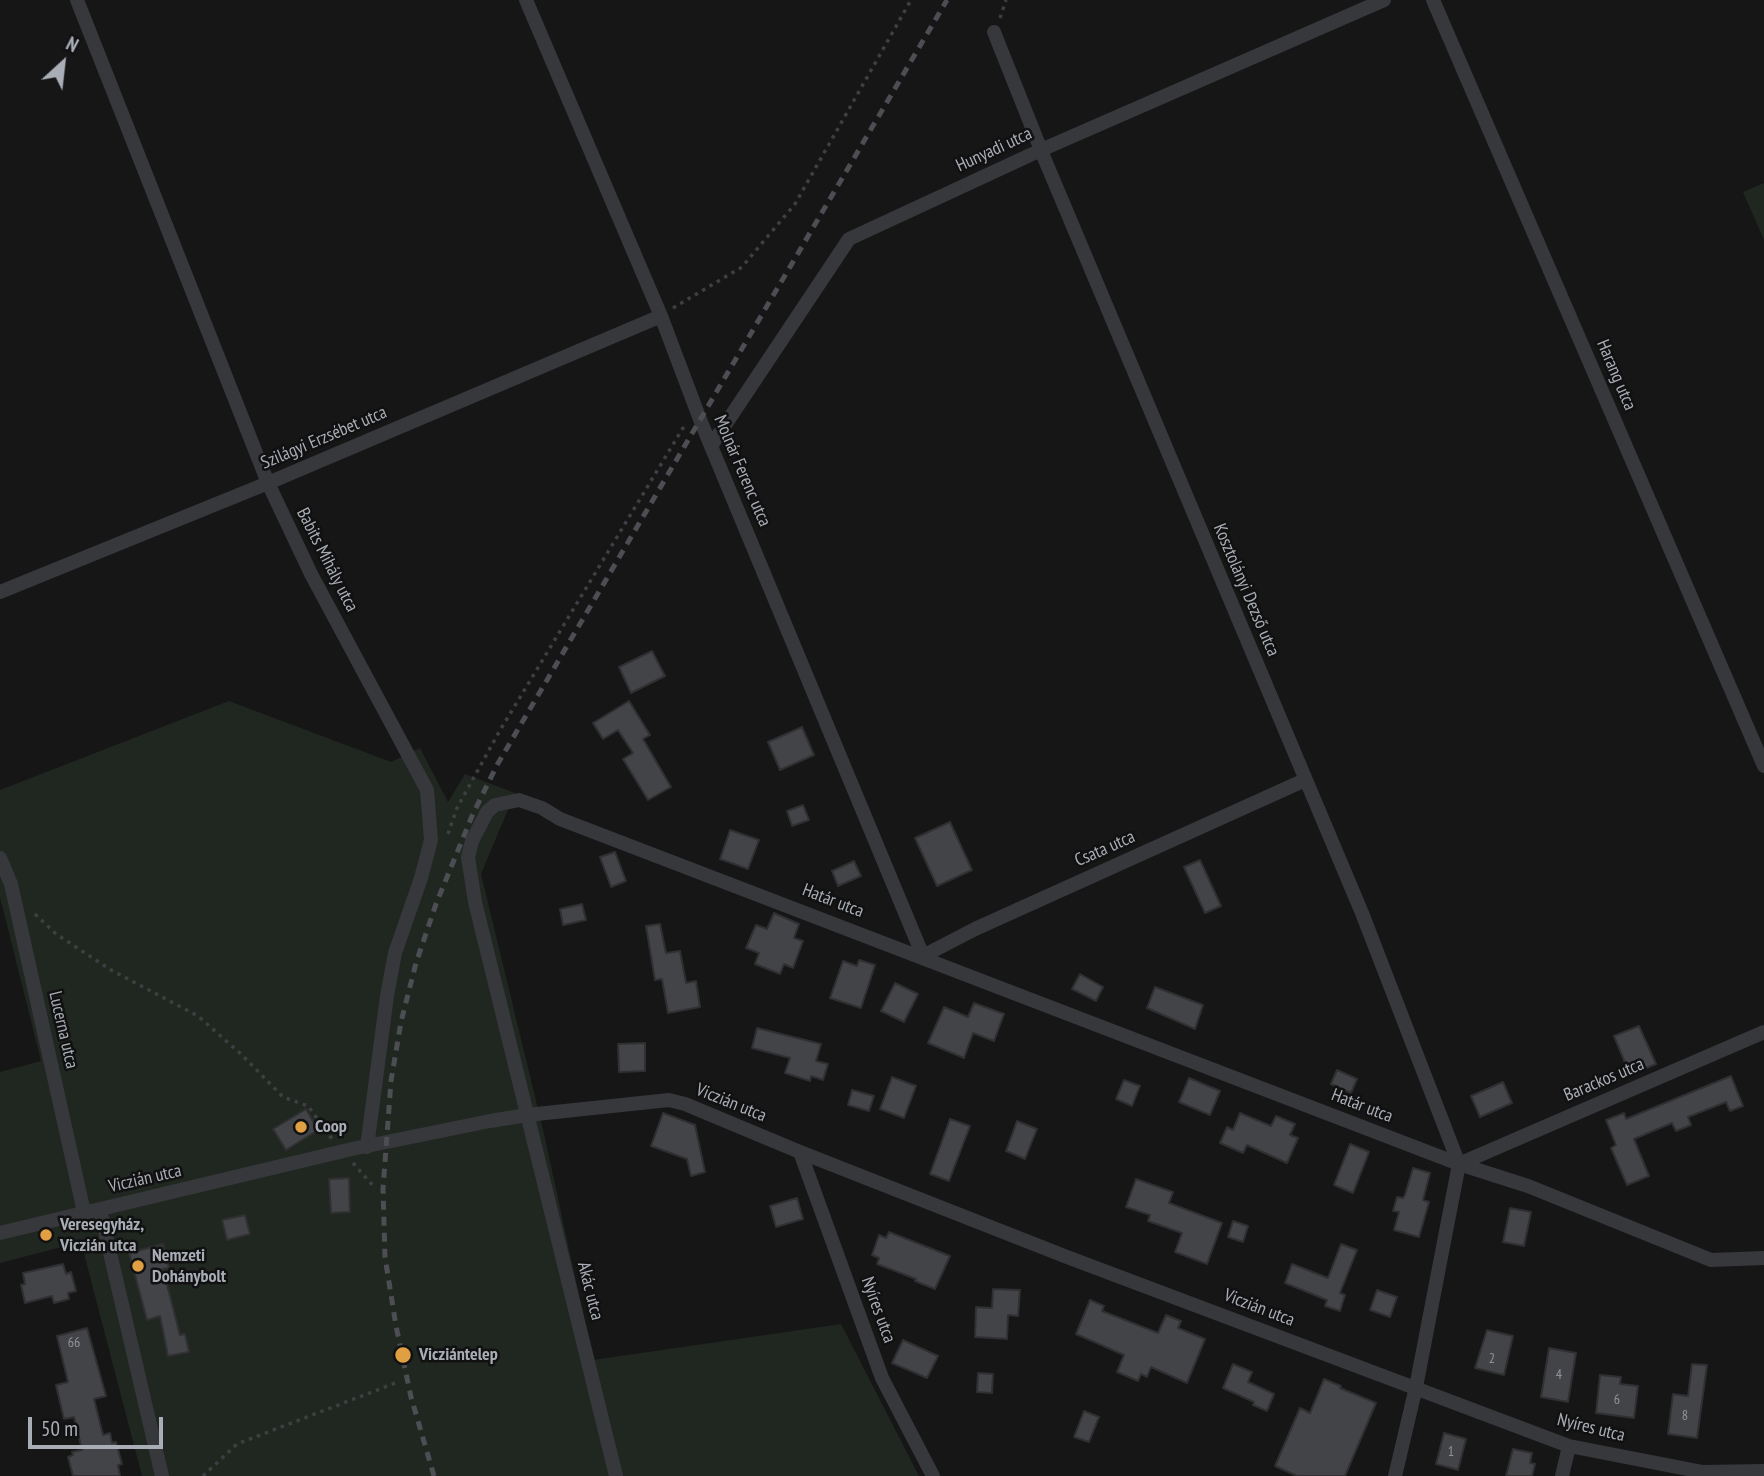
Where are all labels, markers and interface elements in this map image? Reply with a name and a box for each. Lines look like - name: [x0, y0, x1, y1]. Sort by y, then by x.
- north arrow: [28, 28, 98, 98]
- text: N: [63, 31, 83, 57]
- street label: Hunyadi utca: [953, 123, 1035, 177]
- street label: Harang utca: [1591, 336, 1641, 414]
- street label: Szilágyi Erzsébet utca: [258, 402, 390, 474]
- street label: Molnár Ferenc utca: [709, 412, 775, 530]
- street label: Babits Mihály utca: [292, 504, 362, 616]
- street label: Kosztolányi Dezső utca: [1208, 520, 1284, 660]
- street label: Csata utca: [1072, 826, 1138, 872]
- street label: Határ utca: [799, 879, 867, 923]
- street label: Lucerna utca: [44, 989, 82, 1071]
- street label: Barackos utca: [1561, 1053, 1647, 1107]
- street label: Viczián utca: [693, 1079, 769, 1127]
- street label: Határ utca: [1328, 1084, 1396, 1128]
- place label: Coop: [315, 1116, 347, 1138]
- marker: Coop: [293, 1119, 309, 1135]
- street label: Viczián utca: [107, 1160, 183, 1198]
- place label: Veresegyház, Viczián utca: [60, 1214, 144, 1256]
- marker: Veresegyház, Viczián utca: [38, 1227, 54, 1243]
- place label: Nemzeti Dohánybolt: [152, 1245, 226, 1288]
- marker: Nemzeti Dohánybolt: [130, 1258, 146, 1274]
- street label: Akác utca: [572, 1260, 608, 1322]
- street label: Nyíres utca: [856, 1274, 900, 1346]
- street label: Viczián utca: [1221, 1285, 1297, 1331]
- house number: 66: [68, 1335, 80, 1351]
- place label: Vicziántelep: [419, 1344, 498, 1366]
- marker: Vicziántelep: [393, 1345, 413, 1365]
- house number: 2: [1489, 1351, 1495, 1367]
- house number: 4: [1556, 1367, 1562, 1383]
- house number: 6: [1614, 1392, 1620, 1408]
- scale bar: [32, 1402, 166, 1446]
- house number: 8: [1682, 1408, 1688, 1424]
- street label: Nyíres utca: [1555, 1409, 1627, 1447]
- text: 50 m: [41, 1415, 78, 1442]
- house number: 1: [1448, 1444, 1454, 1460]

